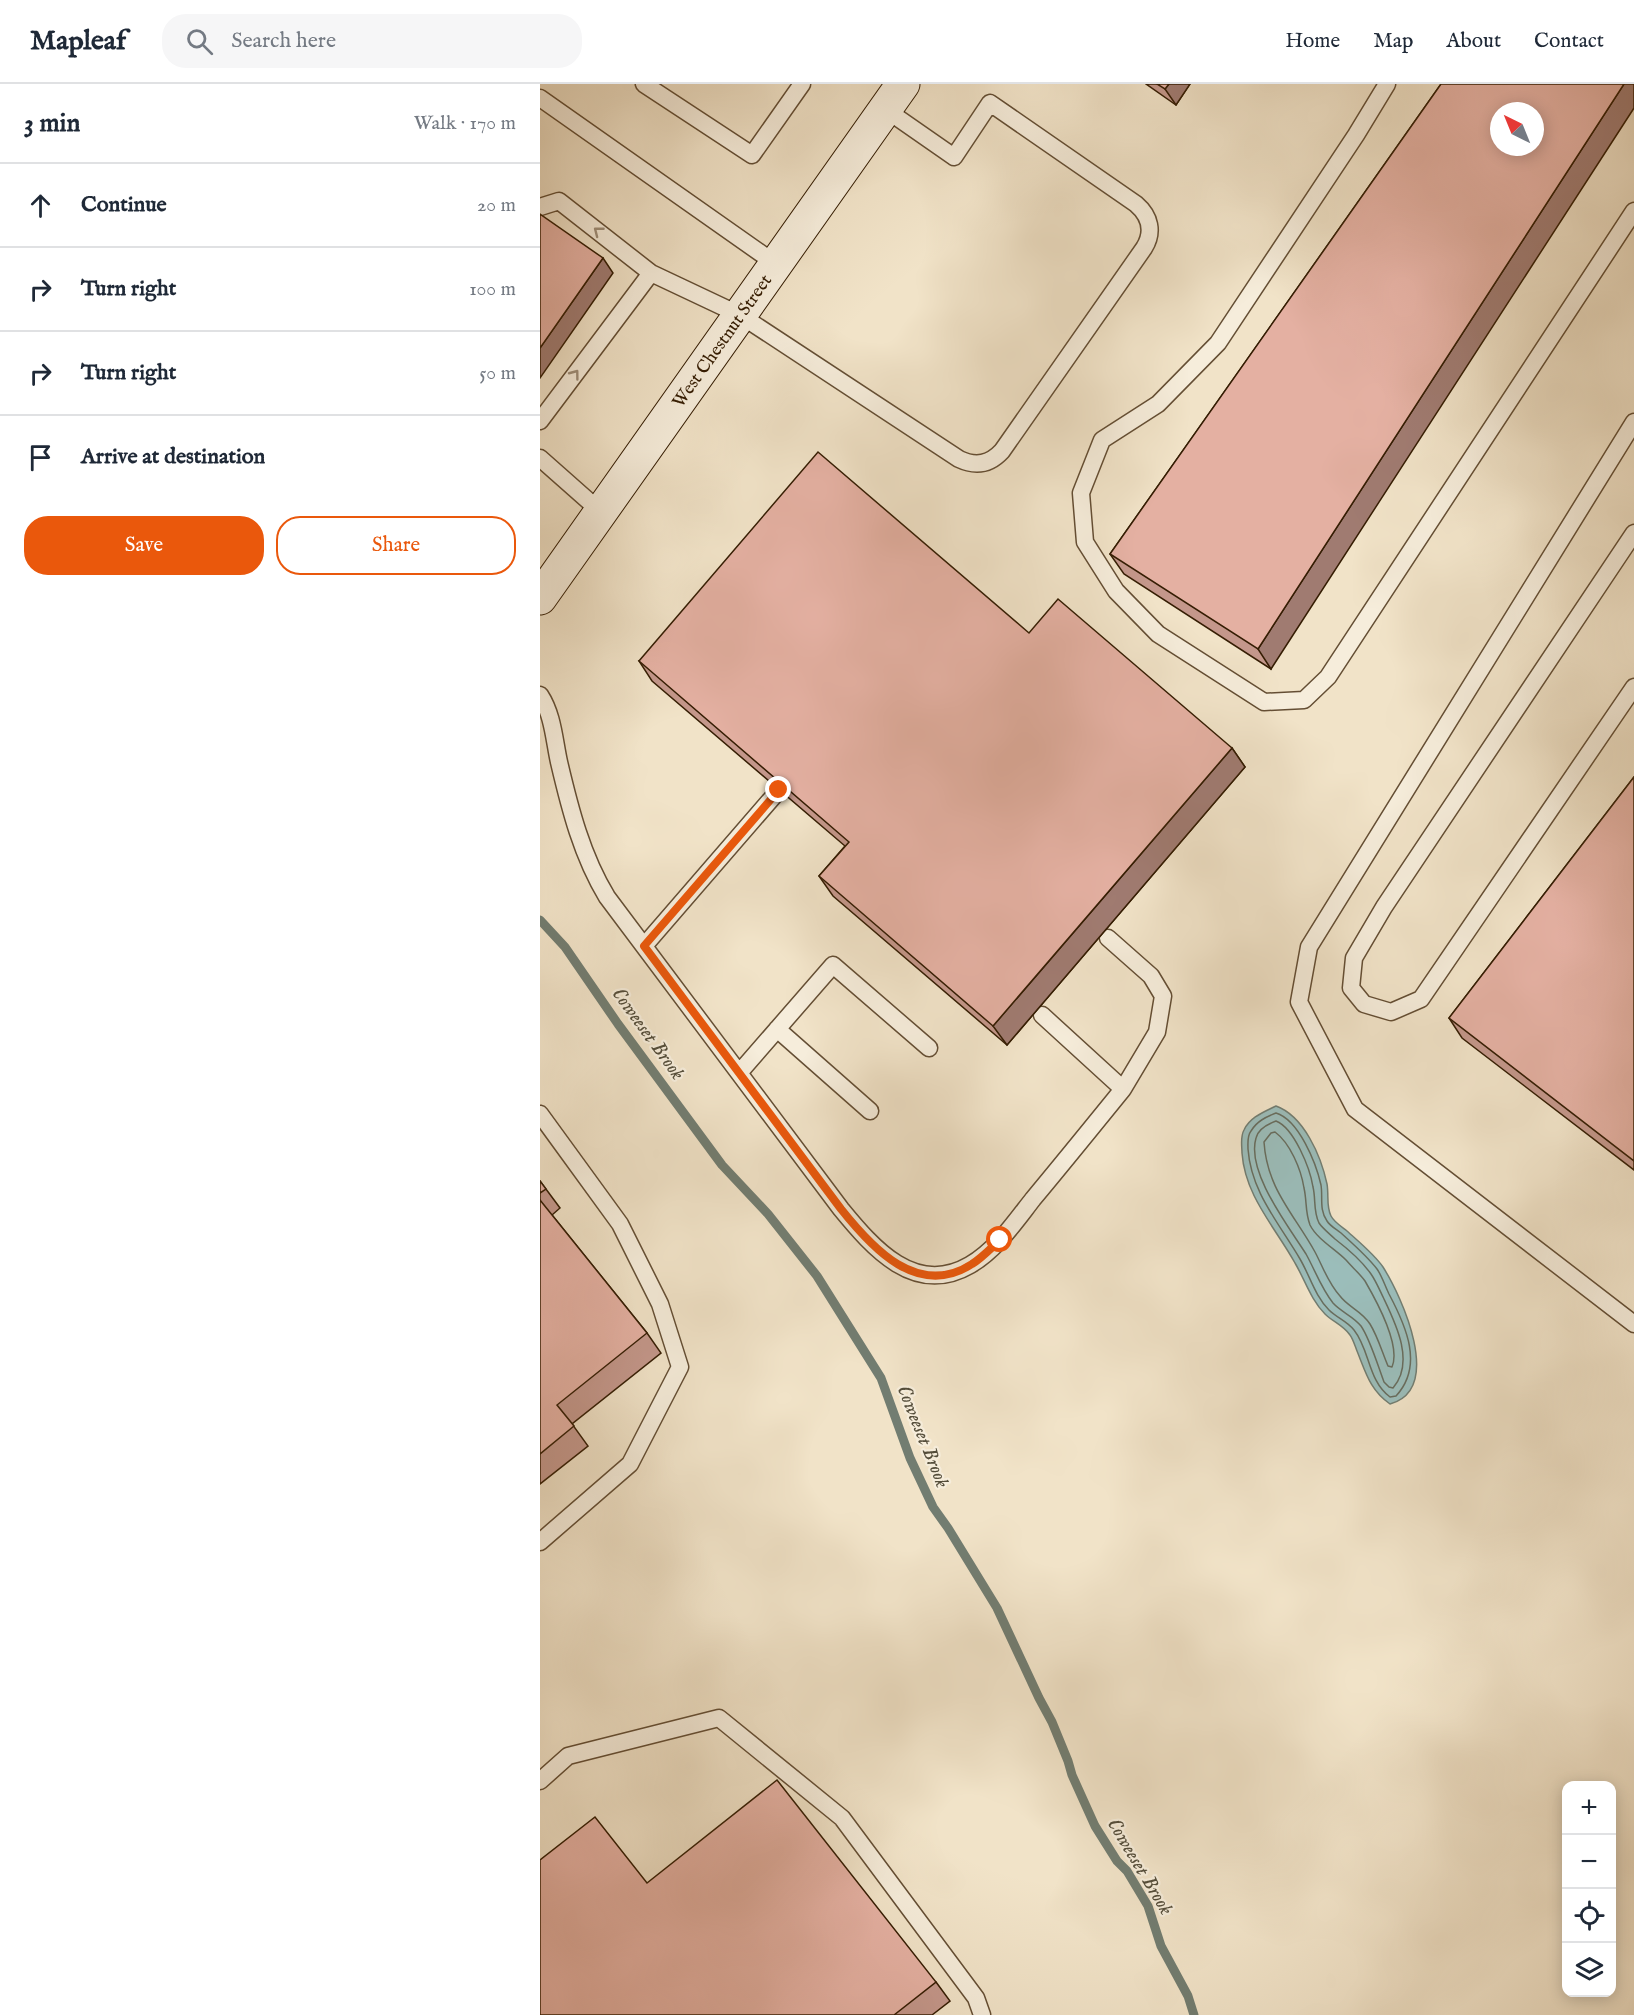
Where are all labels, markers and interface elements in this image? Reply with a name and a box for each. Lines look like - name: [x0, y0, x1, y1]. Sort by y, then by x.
- search box: [162, 14, 582, 68]
- text: Mapleaf: [30, 24, 126, 59]
- icon: search: [183, 25, 216, 58]
- text: Search here: [231, 27, 336, 55]
- text: Home: [1285, 28, 1340, 55]
- text: Map: [1373, 28, 1413, 55]
- text: About: [1446, 28, 1501, 55]
- text: Contact: [1534, 28, 1604, 55]
- north arrow: [1490, 102, 1544, 156]
- text: 3 min: [24, 107, 80, 140]
- text: Walk · 170 m: [414, 111, 516, 136]
- icon: ahead: [24, 189, 57, 222]
- text: Continue: [81, 191, 167, 219]
- text: 20 m: [477, 193, 516, 218]
- one-way arrow: [593, 227, 604, 238]
- street label: West Chestnut Street: [668, 270, 778, 413]
- icon: right: [24, 273, 57, 306]
- text: Turn right: [81, 275, 176, 303]
- text: 100 m: [469, 277, 516, 302]
- icon: right: [24, 357, 57, 390]
- text: Turn right: [81, 359, 176, 387]
- text: 50 m: [479, 361, 516, 386]
- one-way arrow: [568, 370, 579, 381]
- icon: arrive: [24, 441, 57, 474]
- text: Arrive at destination: [81, 443, 265, 471]
- button: Save: [24, 516, 264, 575]
- button: Share: [276, 516, 516, 575]
- route end: [765, 776, 791, 802]
- water label: Coweeset Brook: [606, 983, 690, 1085]
- route start: [986, 1226, 1012, 1252]
- water label: Coweeset Brook: [891, 1381, 955, 1492]
- map controls: [1562, 1781, 1616, 1997]
- button: +: [1562, 1781, 1616, 1835]
- water label: Coweeset Brook: [1101, 1814, 1178, 1920]
- button: −: [1562, 1835, 1616, 1889]
- button: locate: [1562, 1889, 1616, 1943]
- button: layers: [1562, 1943, 1616, 1997]

